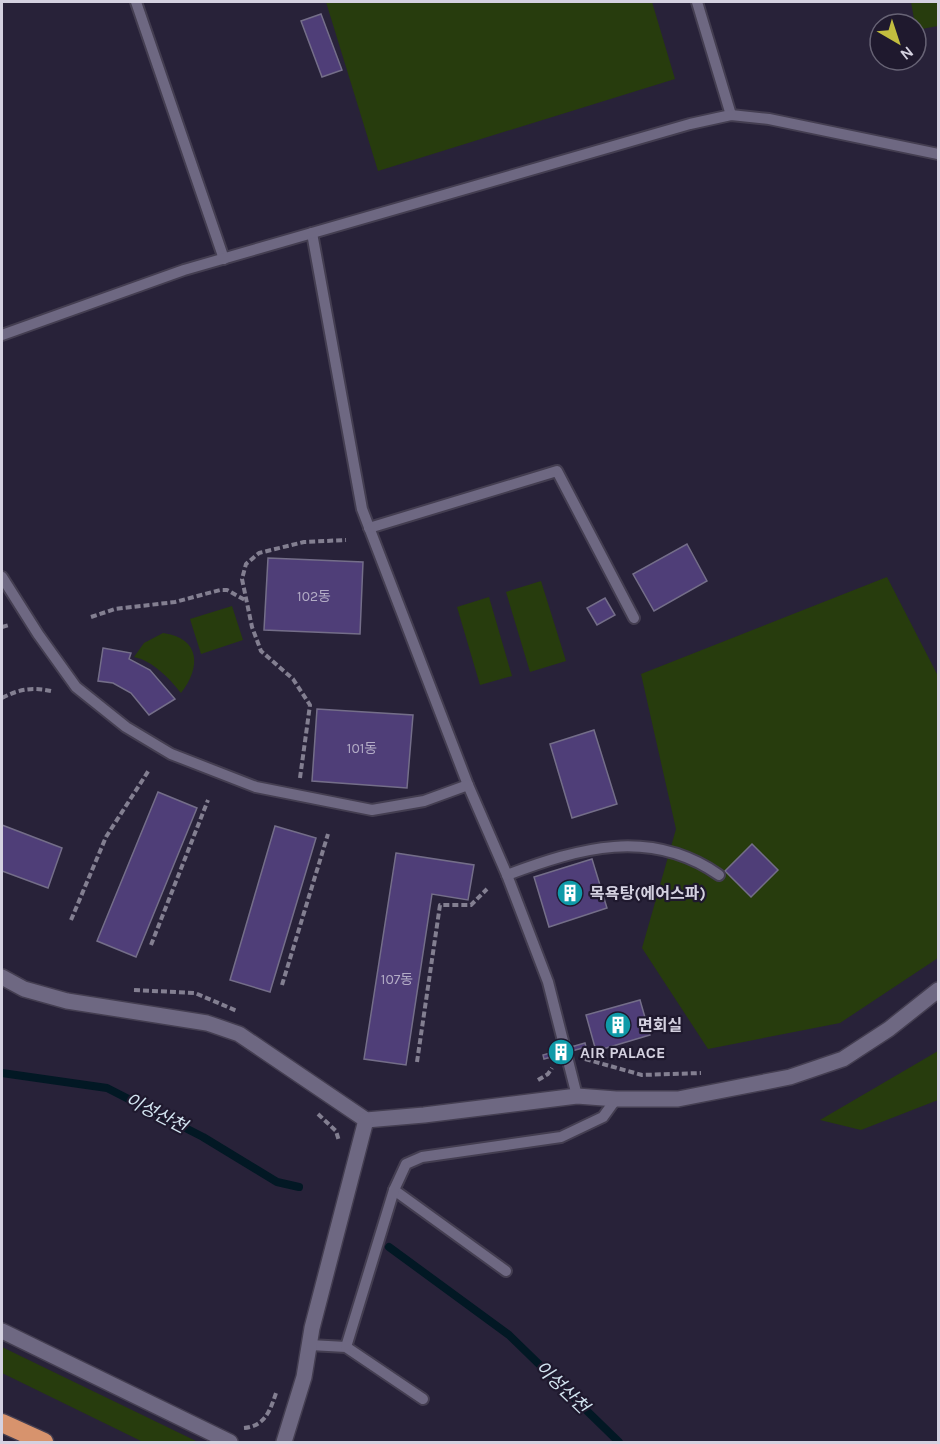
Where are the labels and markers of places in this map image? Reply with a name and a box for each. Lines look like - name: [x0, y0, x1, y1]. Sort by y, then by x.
- building icon: 목욕탕(에어스파): [555, 878, 585, 908]
- place label: 목욕탕(에어스파): [590, 884, 706, 903]
- building icon: 면회실: [603, 1010, 633, 1040]
- place label: 면회실: [638, 1016, 682, 1035]
- building icon: AIR PALACE: [546, 1037, 576, 1067]
- place label: AIR PALACE: [580, 1043, 665, 1062]

